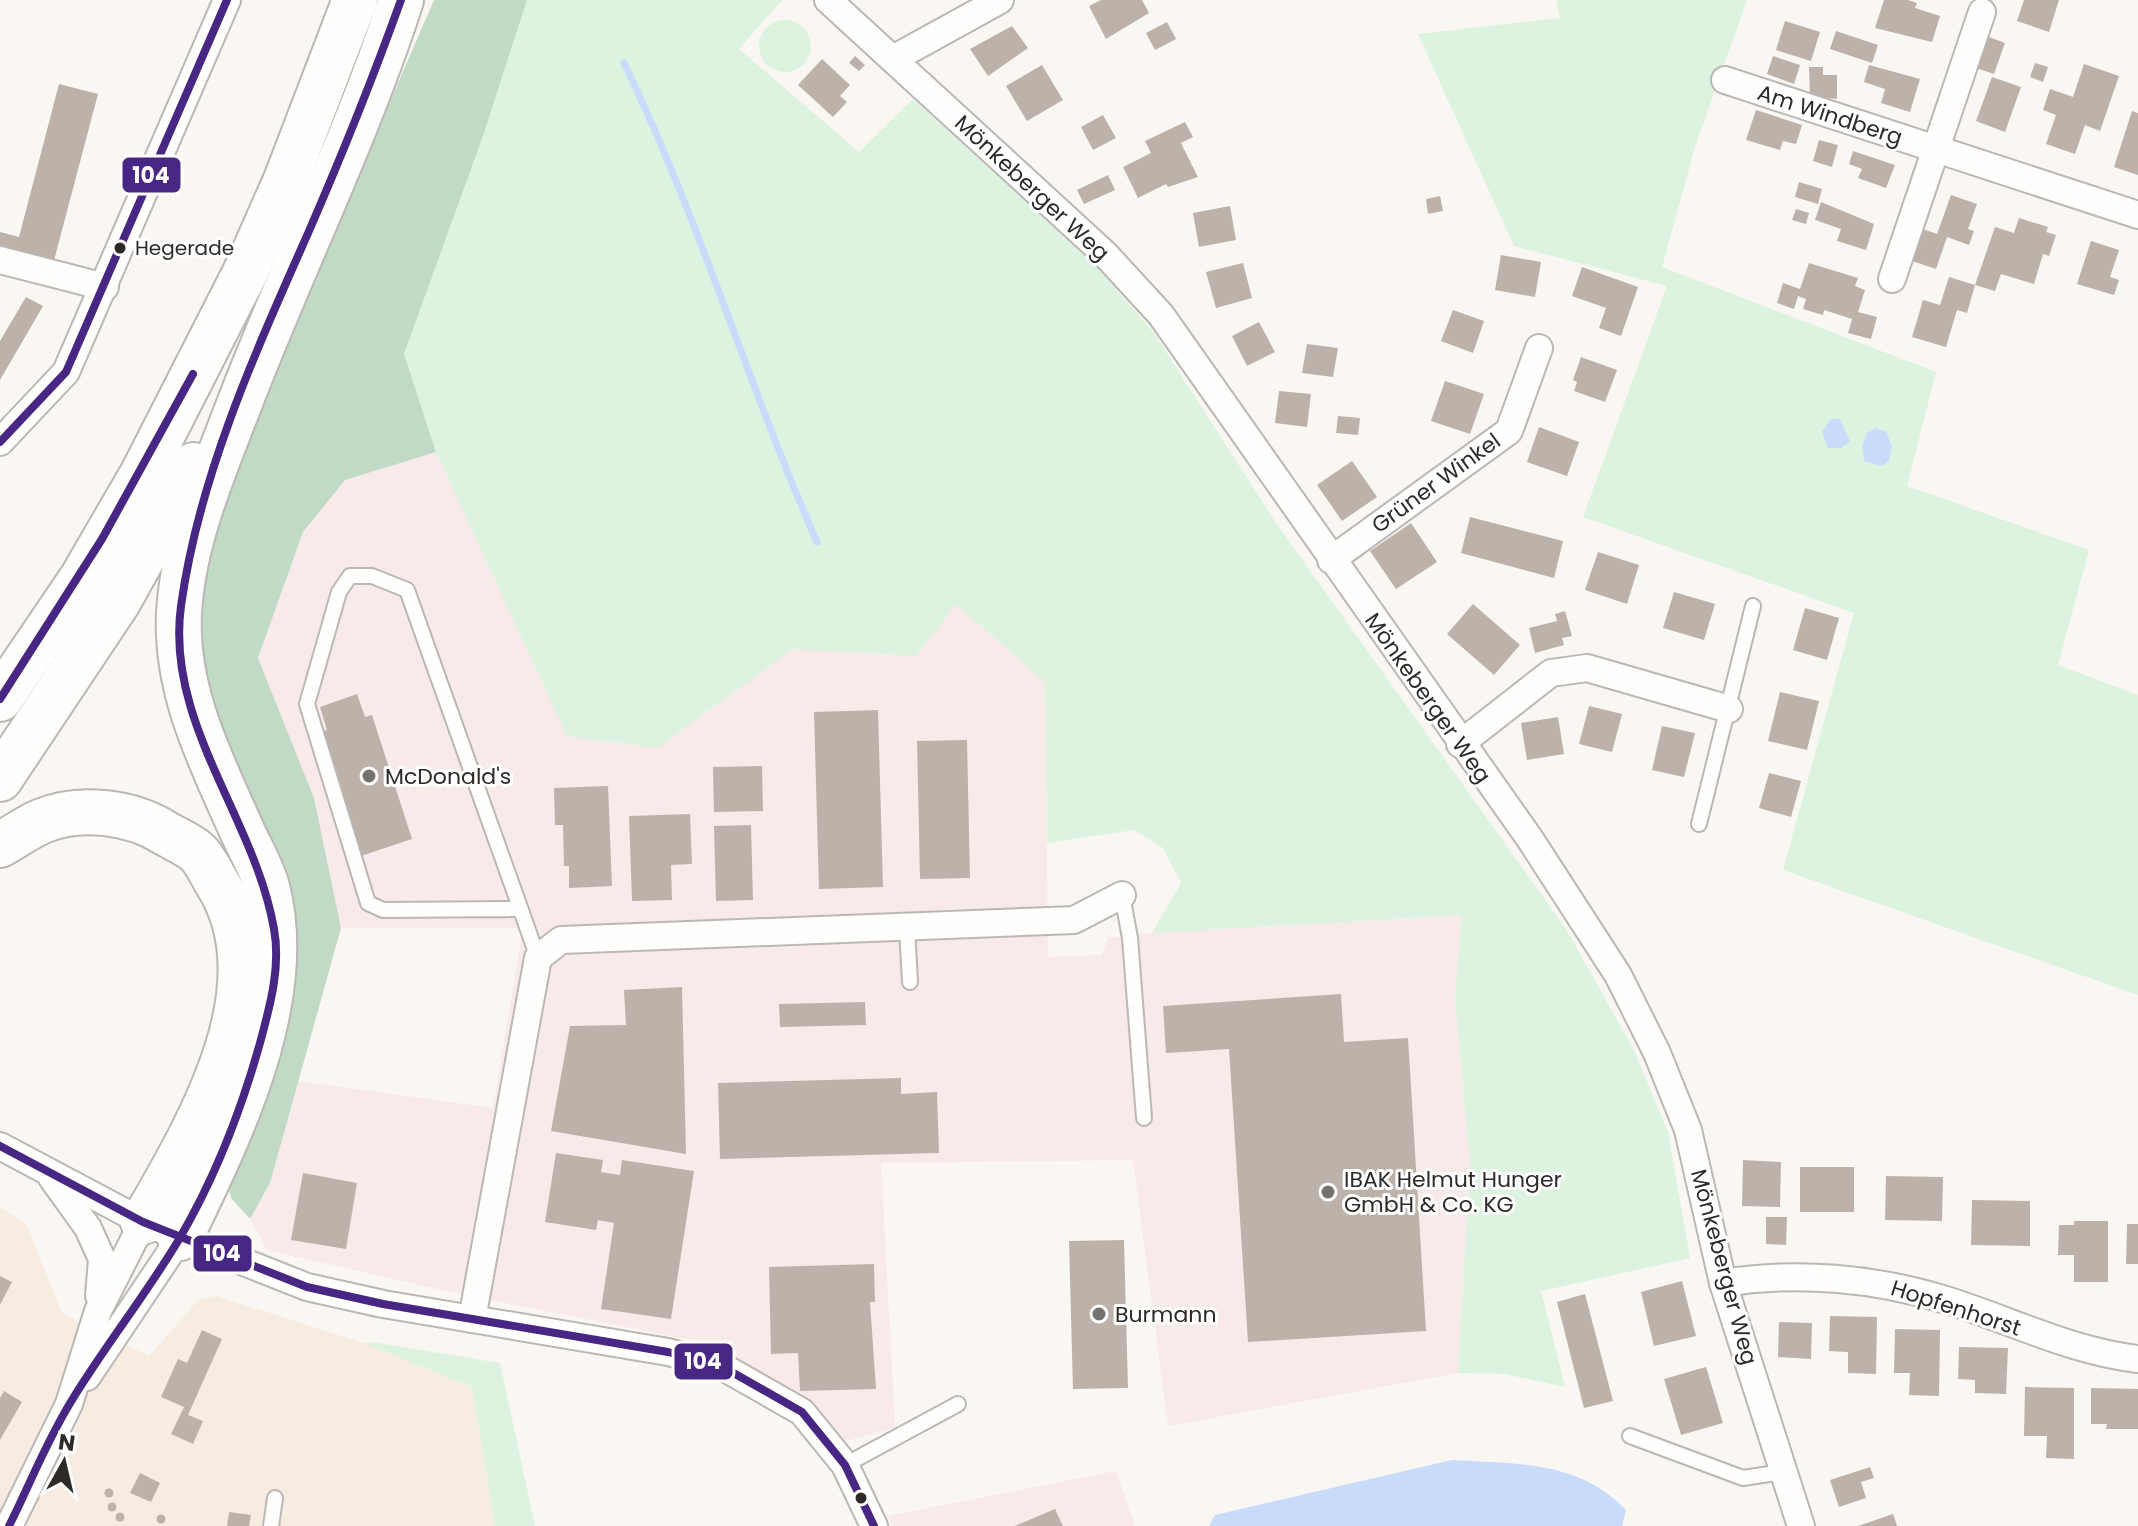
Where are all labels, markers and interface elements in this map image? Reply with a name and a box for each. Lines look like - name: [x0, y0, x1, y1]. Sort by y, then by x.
- street label: Am Windberg: [1754, 77, 1906, 153]
- street label: Mönkeberger Weg: [948, 108, 1116, 268]
- line badge: 104: [121, 156, 182, 194]
- text: 104: [132, 160, 170, 191]
- place label: Hegerade: [135, 234, 234, 262]
- marker: Hegerade: [112, 240, 128, 256]
- street label: Grüner Winkel: [1365, 426, 1507, 540]
- street label: Mönkeberger Weg: [1358, 607, 1498, 789]
- place label: McDonald's: [385, 761, 511, 792]
- marker: McDonald's: [360, 767, 378, 785]
- place label: IBAK Helmut Hunger GmbH & Co. KG: [1344, 1164, 1562, 1220]
- street label: Mönkeberger Weg: [1683, 1166, 1765, 1368]
- marker: IBAK Helmut Hunger GmbH & Co. KG: [1319, 1183, 1337, 1201]
- line badge: 104: [192, 1234, 253, 1273]
- text: 104: [203, 1238, 241, 1269]
- street label: Hopfenhorst: [1887, 1272, 2025, 1344]
- place label: Burmann: [1115, 1299, 1216, 1330]
- marker: Burmann: [1090, 1305, 1108, 1323]
- line badge: 104: [673, 1342, 734, 1381]
- text: 104: [684, 1346, 722, 1377]
- north arrow: [24, 1422, 104, 1502]
- text: N: [56, 1426, 77, 1459]
- unlabelled marker: [853, 1490, 869, 1506]

